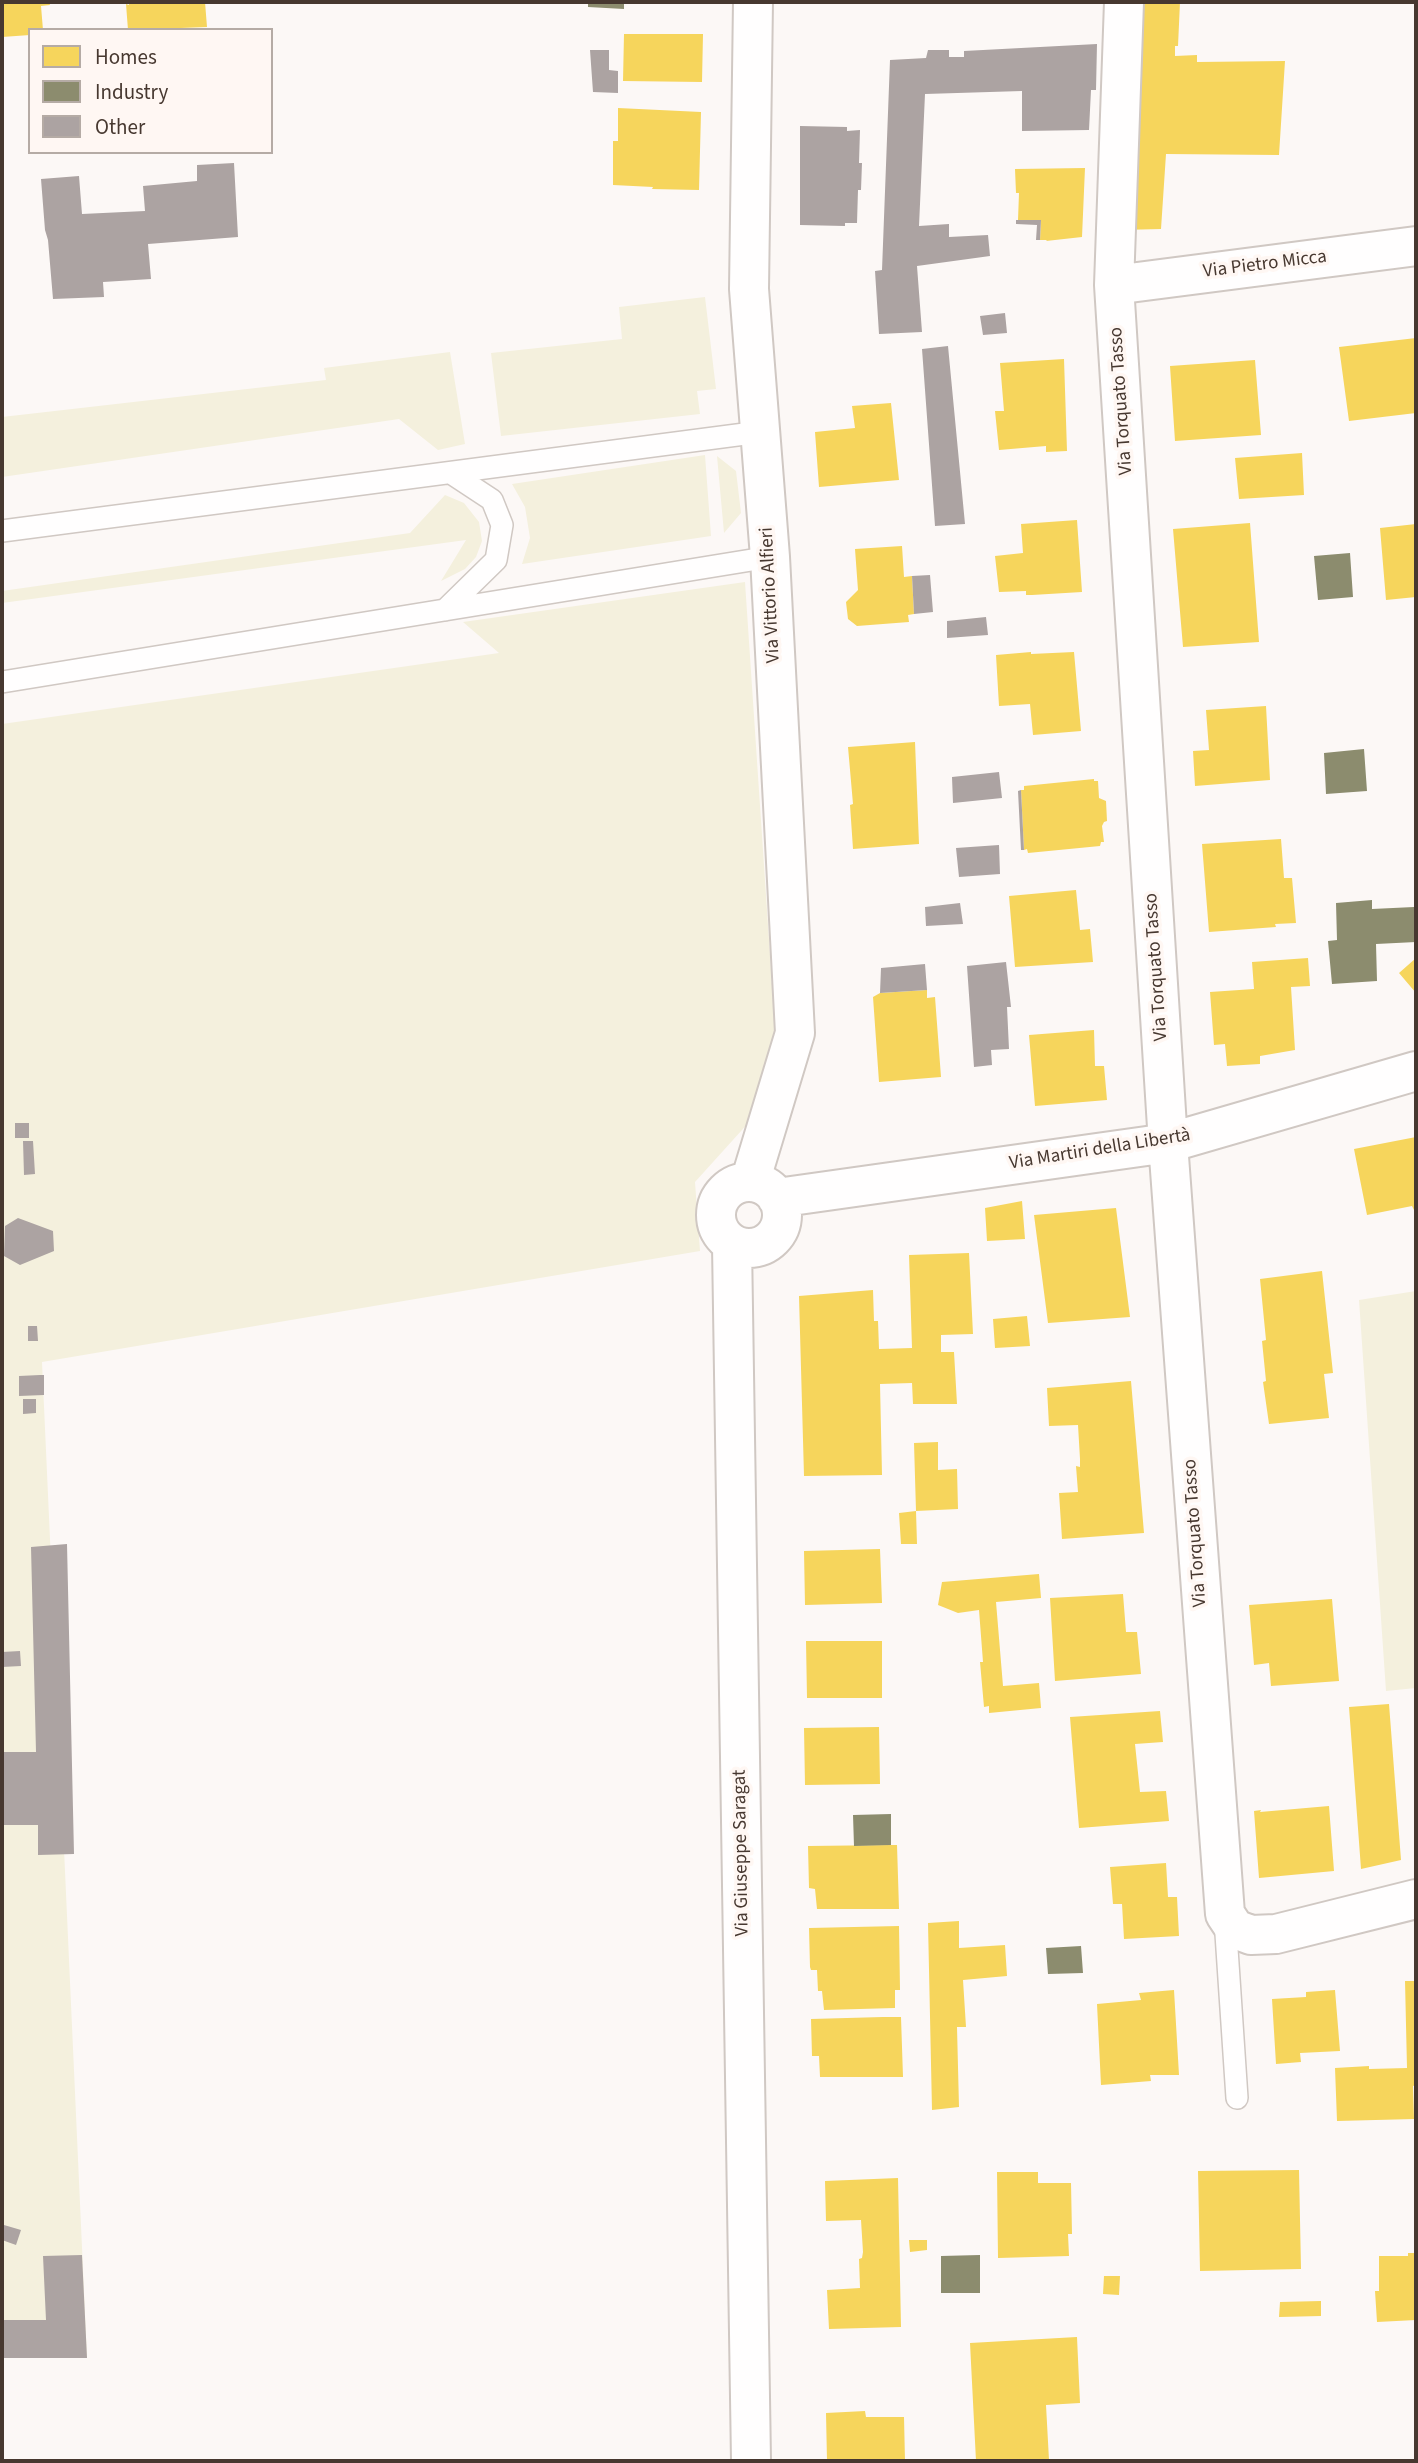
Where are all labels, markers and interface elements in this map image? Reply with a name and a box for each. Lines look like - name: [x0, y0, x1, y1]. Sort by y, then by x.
- legend: [28, 28, 273, 154]
- text: Homes: [95, 42, 157, 72]
- text: Industry: [95, 77, 168, 107]
- text: Other: [95, 112, 145, 142]
- street label: Via Pietro Micca: [1202, 246, 1328, 284]
- street label: Via Torquato Tasso: [1105, 326, 1139, 476]
- street label: Via Vittorio Alfieri: [756, 526, 786, 664]
- street label: Via Torquato Tasso: [1140, 892, 1174, 1042]
- street label: Via Martiri della Libertà: [1008, 1124, 1192, 1176]
- street label: Via Torquato Tasso: [1179, 1458, 1213, 1608]
- street label: Via Giuseppe Saragat: [729, 1769, 755, 1937]

